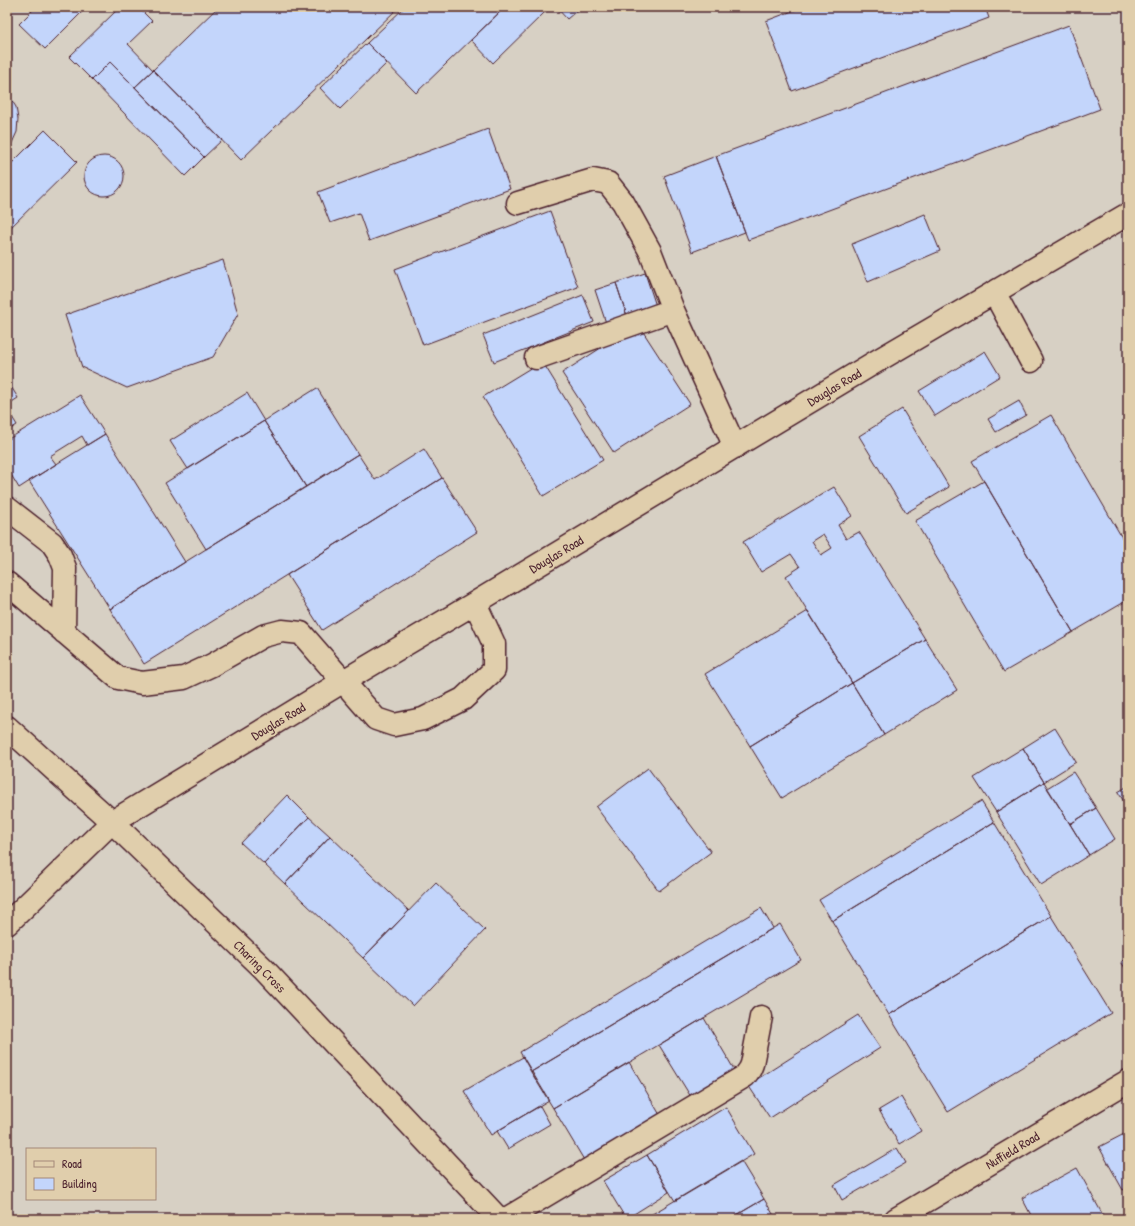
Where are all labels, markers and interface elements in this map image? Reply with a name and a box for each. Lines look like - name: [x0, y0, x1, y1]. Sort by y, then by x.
- street label: Douglas Road: [804, 364, 864, 410]
- street label: Douglas Road: [526, 531, 586, 577]
- street label: Douglas Road: [248, 698, 308, 744]
- street label: Charing Cross: [230, 936, 290, 996]
- street label: Nuffield Road: [982, 1127, 1042, 1173]
- legend: [26, 1148, 156, 1200]
- text: Road: [62, 1155, 82, 1172]
- text: Building: [62, 1175, 97, 1192]

